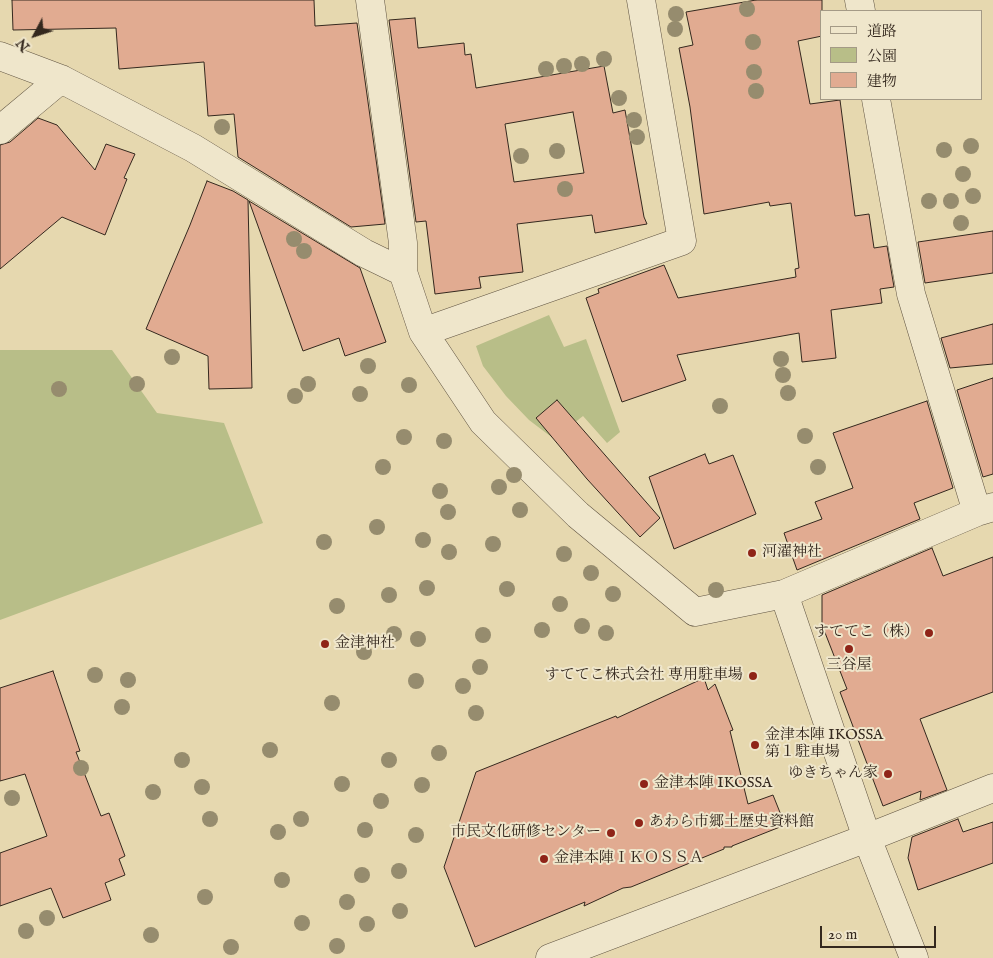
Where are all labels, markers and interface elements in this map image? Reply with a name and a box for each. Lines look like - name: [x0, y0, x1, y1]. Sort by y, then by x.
- north arrow: [10, 10, 60, 60]
- legend: [820, 10, 983, 100]
- text: 道路: [867, 22, 897, 41]
- text: N: [13, 34, 34, 55]
- text: 公園: [867, 47, 897, 66]
- text: 建物: [867, 72, 897, 91]
- place label: 河濯神社: [762, 544, 822, 562]
- marker: 河濯神社: [746, 547, 758, 559]
- place label: すててこ（株）: [814, 624, 919, 642]
- marker: すててこ（株）: [923, 627, 935, 639]
- place label: 金津神社: [335, 635, 395, 653]
- marker: 金津神社: [319, 638, 331, 650]
- marker: 三谷屋: [843, 643, 855, 655]
- place label: 三谷屋: [827, 657, 871, 675]
- place label: すててこ株式会社 専用駐車場: [545, 667, 743, 685]
- marker: すててこ株式会社 専用駐車場: [747, 670, 759, 682]
- place label: 金津本陣 IKOSSA 第１駐車場: [765, 727, 883, 762]
- marker: 金津本陣 IKOSSA 第１駐車場: [749, 739, 761, 751]
- place label: ゆきちゃん家: [788, 765, 878, 783]
- marker: ゆきちゃん家: [882, 768, 894, 780]
- place label: 金津本陣 IKOSSA: [654, 775, 772, 793]
- marker: 金津本陣 IKOSSA: [638, 778, 650, 790]
- place label: あわら市郷土歴史資料館: [649, 814, 814, 832]
- marker: あわら市郷土歴史資料館: [633, 817, 645, 829]
- place label: 市民文化研修センター: [451, 824, 601, 842]
- marker: 市民文化研修センター: [605, 827, 617, 839]
- place label: 金津本陣ＩＫＯＳＳＡ: [554, 850, 704, 868]
- marker: 金津本陣ＩＫＯＳＳＡ: [538, 853, 550, 865]
- scale bar: [823, 916, 939, 948]
- text: 20 m: [828, 925, 857, 944]

